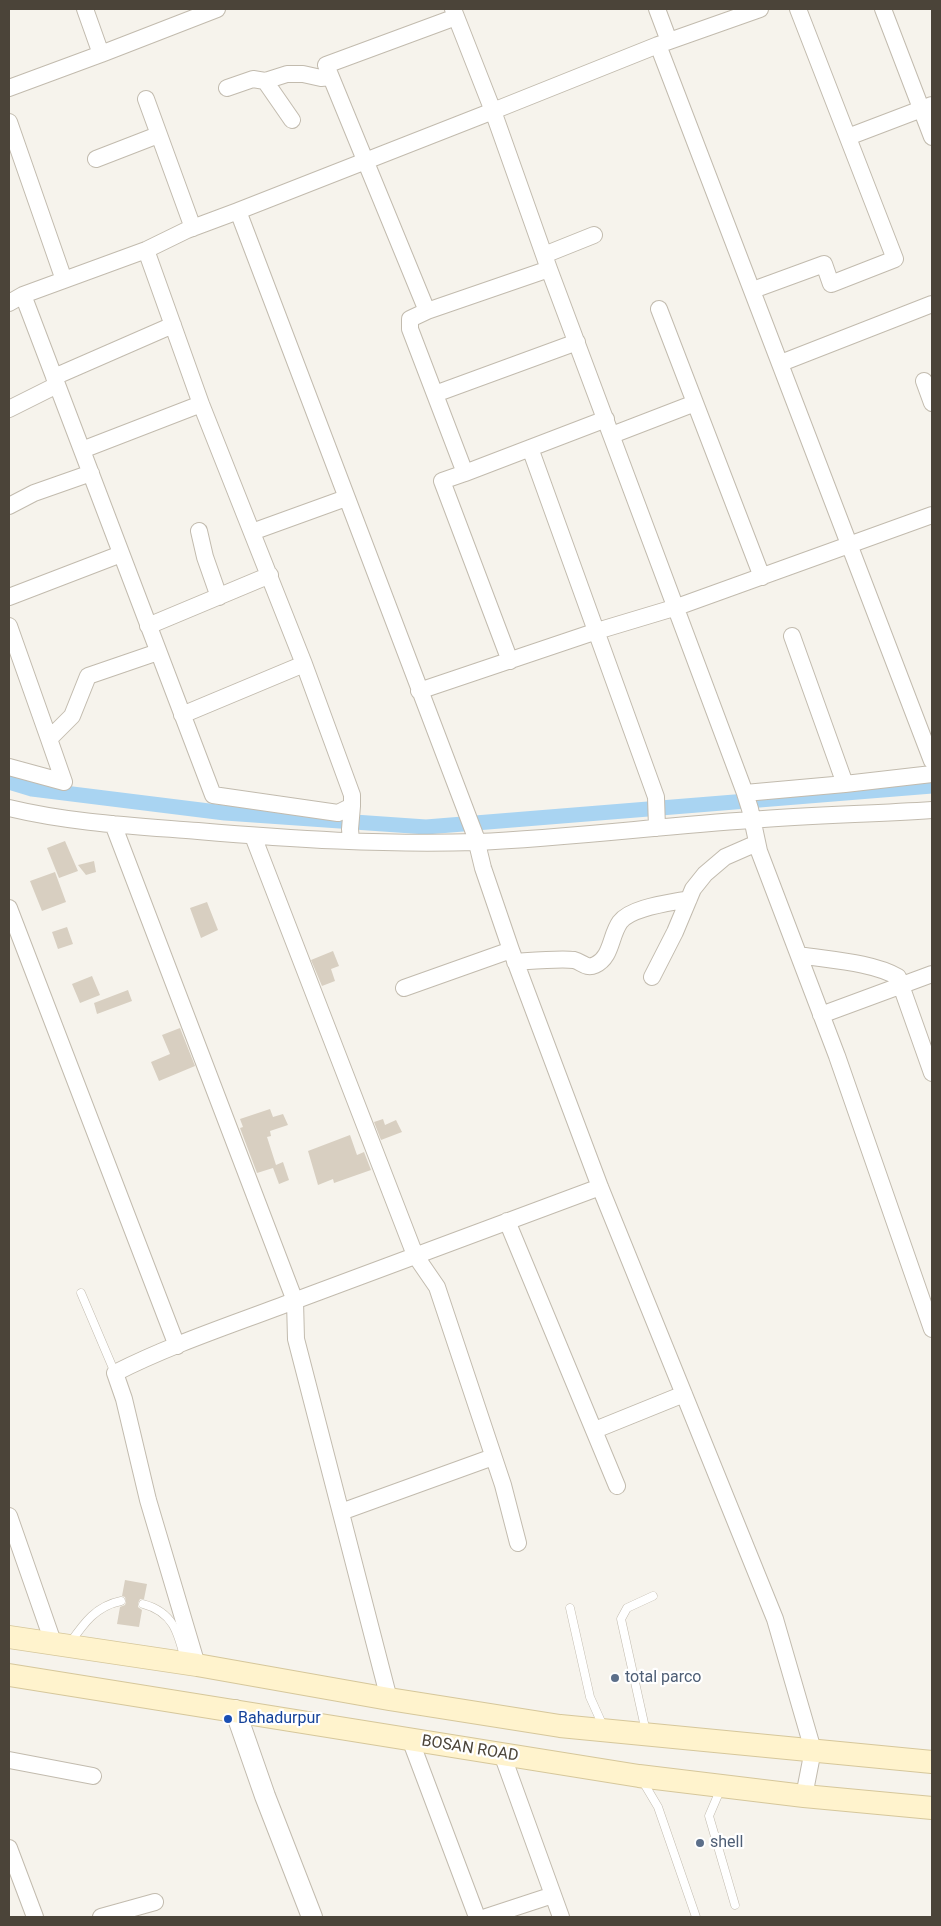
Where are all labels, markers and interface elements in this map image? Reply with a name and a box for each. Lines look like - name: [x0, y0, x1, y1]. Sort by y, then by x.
- place label: total parco: [625, 1668, 701, 1688]
- marker: total parco: [609, 1672, 621, 1684]
- place label: Bahadurpur: [238, 1709, 321, 1729]
- marker: Bahadurpur: [222, 1713, 234, 1725]
- street label: BOSAN ROAD: [420, 1732, 520, 1766]
- place label: shell: [710, 1833, 743, 1853]
- marker: shell: [694, 1837, 706, 1849]

